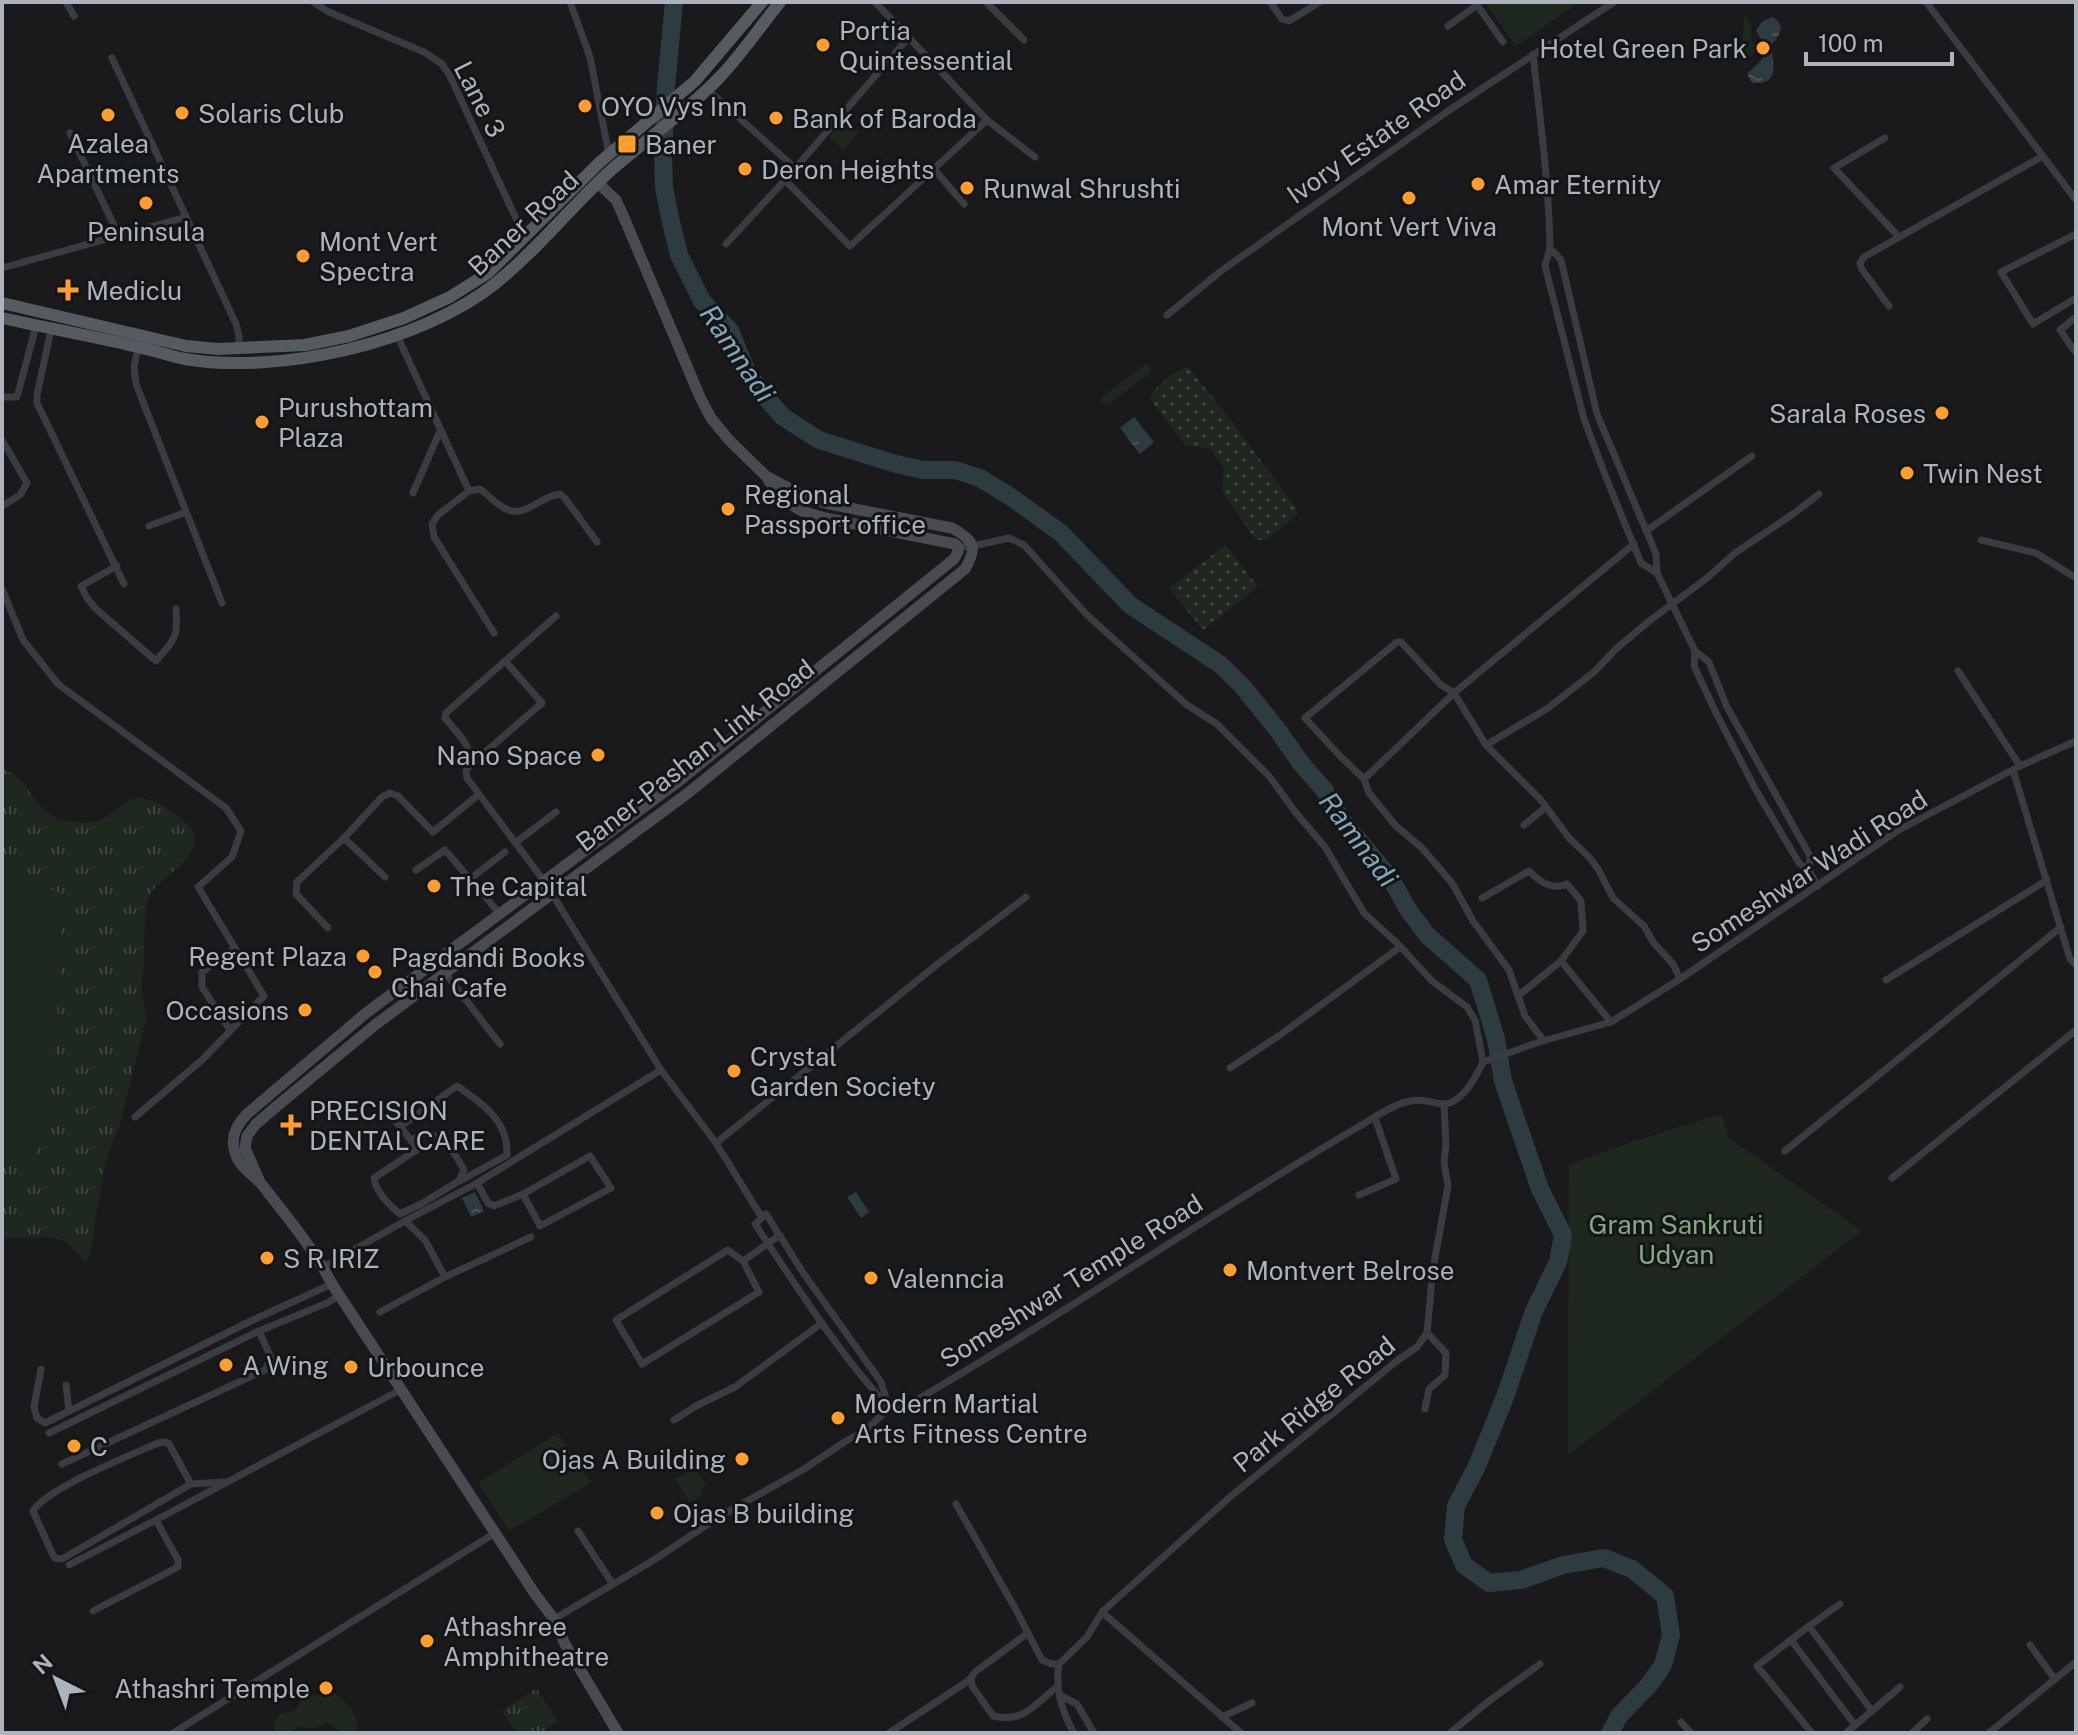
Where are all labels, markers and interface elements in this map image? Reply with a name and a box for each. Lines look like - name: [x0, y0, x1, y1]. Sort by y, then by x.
- place label: Portia Quintessential: [839, 15, 1013, 76]
- scale bar: [1806, 16, 1952, 66]
- text: 100 m: [1818, 29, 1884, 57]
- place label: Hotel Green Park: [1539, 33, 1747, 64]
- marker: Portia Quintessential: [814, 36, 832, 54]
- marker: Hotel Green Park: [1754, 39, 1772, 57]
- street label: Lane 3: [448, 56, 512, 142]
- street label: Ivory Estate Road: [1281, 64, 1471, 210]
- place label: OYO Vys Inn: [601, 91, 747, 122]
- marker: OYO Vys Inn: [576, 97, 594, 115]
- place label: Solaris Club: [198, 98, 344, 129]
- place label: Bank of Baroda: [792, 103, 977, 134]
- marker: Solaris Club: [173, 104, 191, 122]
- marker: Azalea Apartments: [99, 106, 117, 124]
- marker: Bank of Baroda: [767, 109, 785, 127]
- place label: Azalea Apartments: [37, 128, 179, 189]
- place label: Baner: [645, 129, 717, 160]
- marker: Baner: [616, 133, 638, 155]
- place label: Deron Heights: [761, 154, 934, 185]
- marker: Deron Heights: [736, 160, 754, 178]
- street label: Baner Road: [461, 164, 585, 282]
- place label: Amar Eternity: [1494, 169, 1661, 200]
- place label: Runwal Shrushti: [983, 173, 1181, 204]
- marker: Amar Eternity: [1469, 175, 1487, 193]
- marker: Runwal Shrushti: [958, 179, 976, 197]
- marker: Mont Vert Viva: [1400, 189, 1418, 207]
- marker: Peninsula: [137, 194, 155, 212]
- place label: Mont Vert Viva: [1321, 211, 1497, 242]
- place label: Peninsula: [87, 216, 205, 247]
- place label: Mont Vert Spectra: [319, 226, 438, 287]
- marker: Mont Vert Spectra: [294, 247, 312, 265]
- place label: Mediclu: [86, 275, 182, 306]
- marker: Mediclu: [57, 279, 79, 301]
- water label: Ramnadi: [694, 298, 782, 408]
- place label: Purushottam Plaza: [278, 392, 433, 453]
- place label: Sarala Roses: [1769, 398, 1926, 429]
- marker: Sarala Roses: [1933, 404, 1951, 422]
- marker: Purushottam Plaza: [253, 413, 271, 431]
- place label: Twin Nest: [1923, 458, 2043, 489]
- marker: Twin Nest: [1898, 464, 1916, 482]
- place label: Regional Passport office: [744, 479, 926, 540]
- marker: Regional Passport office: [719, 500, 737, 518]
- street label: Baner-Pashan Link Road: [570, 652, 820, 858]
- place label: Nano Space: [436, 740, 582, 771]
- marker: Nano Space: [589, 746, 607, 764]
- street label: Someshwar Wadi Road: [1685, 783, 1933, 959]
- water label: Ramnadi: [1313, 785, 1405, 893]
- place label: The Capital: [450, 871, 588, 902]
- marker: The Capital: [425, 877, 443, 895]
- place label: Regent Plaza: [188, 941, 347, 972]
- place label: Pagdandi Books Chai Cafe: [391, 942, 585, 1003]
- marker: Regent Plaza: [354, 947, 372, 965]
- marker: Pagdandi Books Chai Cafe: [366, 963, 384, 981]
- place label: Occasions: [166, 995, 289, 1026]
- marker: Occasions: [296, 1001, 314, 1019]
- place label: Crystal Garden Society: [750, 1041, 936, 1102]
- marker: Crystal Garden Society: [725, 1062, 743, 1080]
- place label: PRECISION DENTAL CARE: [309, 1095, 486, 1156]
- marker: PRECISION DENTAL CARE: [280, 1114, 302, 1136]
- street label: Someshwar Temple Road: [934, 1187, 1208, 1375]
- park label: Gram Sankruti Udyan: [1588, 1209, 1764, 1270]
- place label: S R IRIZ: [283, 1243, 380, 1274]
- marker: S R IRIZ: [258, 1249, 276, 1267]
- place label: Montvert Belrose: [1246, 1255, 1454, 1286]
- marker: Montvert Belrose: [1221, 1261, 1239, 1279]
- place label: Valenncia: [887, 1263, 1004, 1294]
- marker: Valenncia: [862, 1269, 880, 1287]
- street label: Park Ridge Road: [1227, 1329, 1401, 1479]
- place label: A Wing: [242, 1350, 329, 1381]
- place label: Urbounce: [367, 1352, 485, 1383]
- marker: A Wing: [217, 1356, 235, 1374]
- marker: Urbounce: [342, 1358, 360, 1376]
- place label: Modern Martial Arts Fitness Centre: [854, 1388, 1088, 1449]
- marker: Modern Martial Arts Fitness Centre: [829, 1409, 847, 1427]
- place label: C: [90, 1431, 108, 1462]
- marker: C: [65, 1437, 83, 1455]
- place label: Ojas A Building: [542, 1444, 726, 1475]
- marker: Ojas A Building: [733, 1450, 751, 1468]
- place label: Ojas B building: [673, 1498, 854, 1529]
- marker: Ojas B building: [648, 1504, 666, 1522]
- place label: Athashree Amphitheatre: [443, 1611, 609, 1672]
- marker: Athashree Amphitheatre: [418, 1632, 436, 1650]
- north arrow: [16, 1639, 96, 1719]
- text: N: [28, 1649, 58, 1680]
- place label: Athashri Temple: [114, 1673, 310, 1704]
- marker: Athashri Temple: [317, 1679, 335, 1697]

